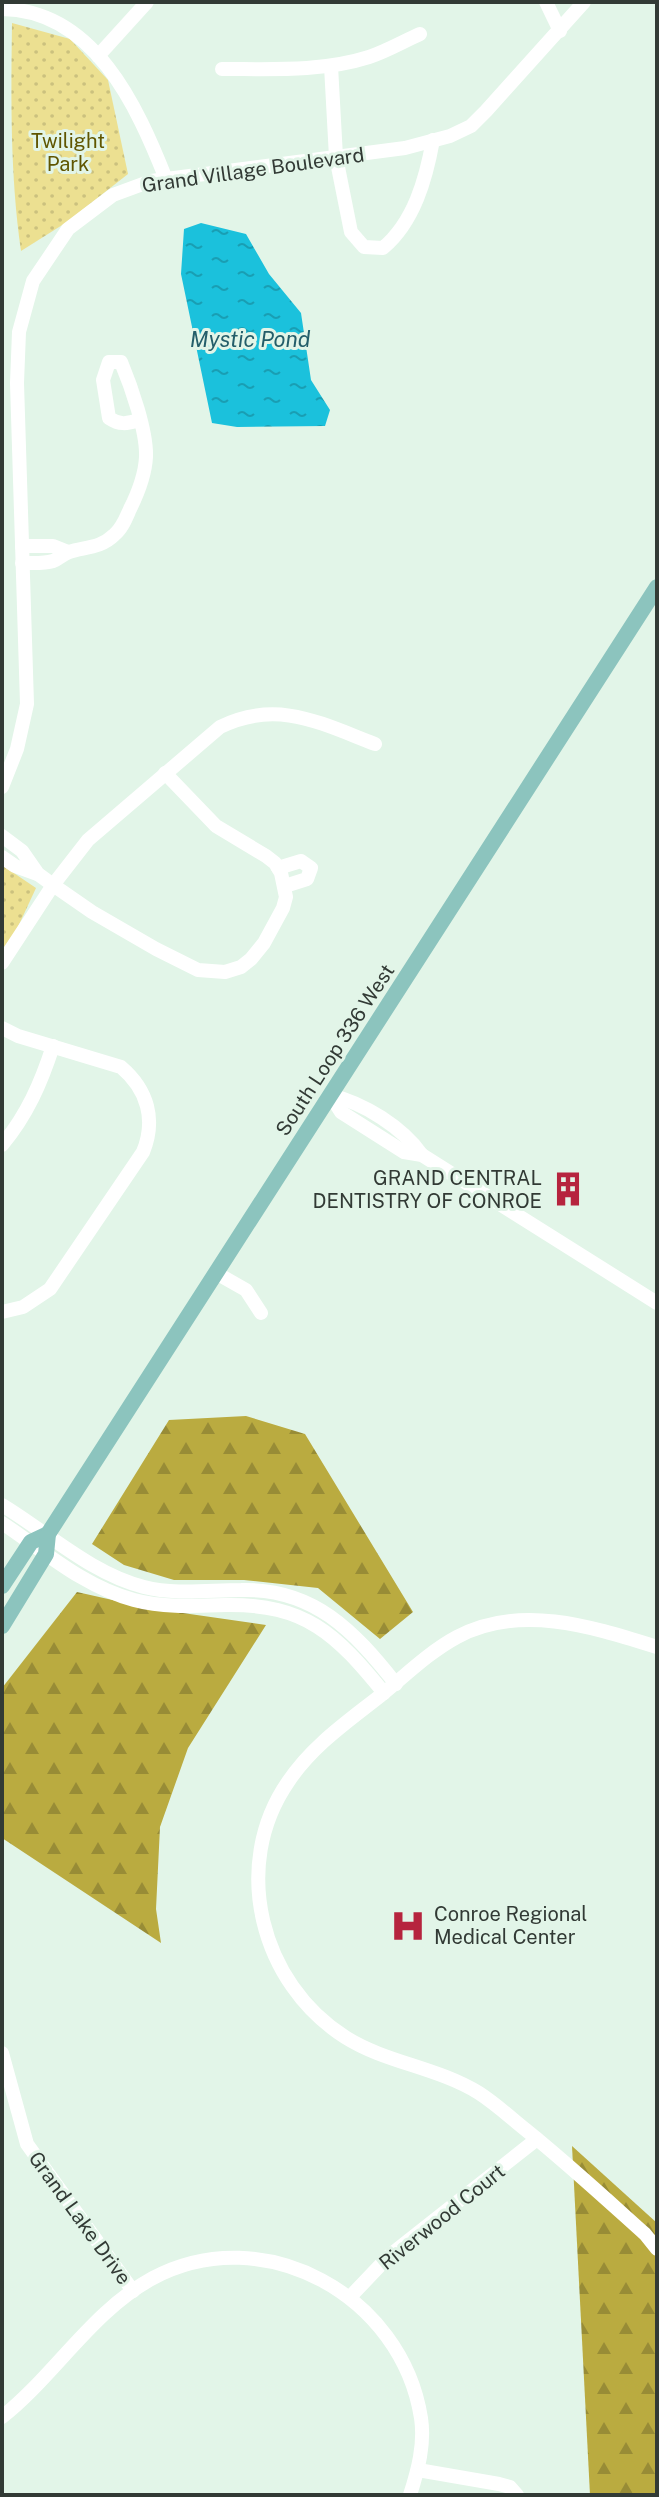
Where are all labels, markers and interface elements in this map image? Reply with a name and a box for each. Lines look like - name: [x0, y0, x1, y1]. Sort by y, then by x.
- park label: Twilight Park: [31, 129, 105, 176]
- street label: Grand Village Boulevard: [140, 143, 366, 197]
- water label: Mystic Pond: [190, 326, 311, 352]
- street label: South Loop 336 West: [271, 960, 399, 1140]
- place label: GRAND CENTRAL DENTISTRY OF CONROE: [313, 1166, 542, 1213]
- building icon: GRAND CENTRAL DENTISTRY OF CONROE: [549, 1170, 587, 1208]
- place label: Conroe Regional Medical Center: [434, 1902, 587, 1949]
- hospital icon: Conroe Regional Medical Center: [389, 1907, 427, 1945]
- street label: Grand Lake Drive: [24, 2147, 136, 2289]
- street label: Riverwood Court: [374, 2159, 510, 2275]

